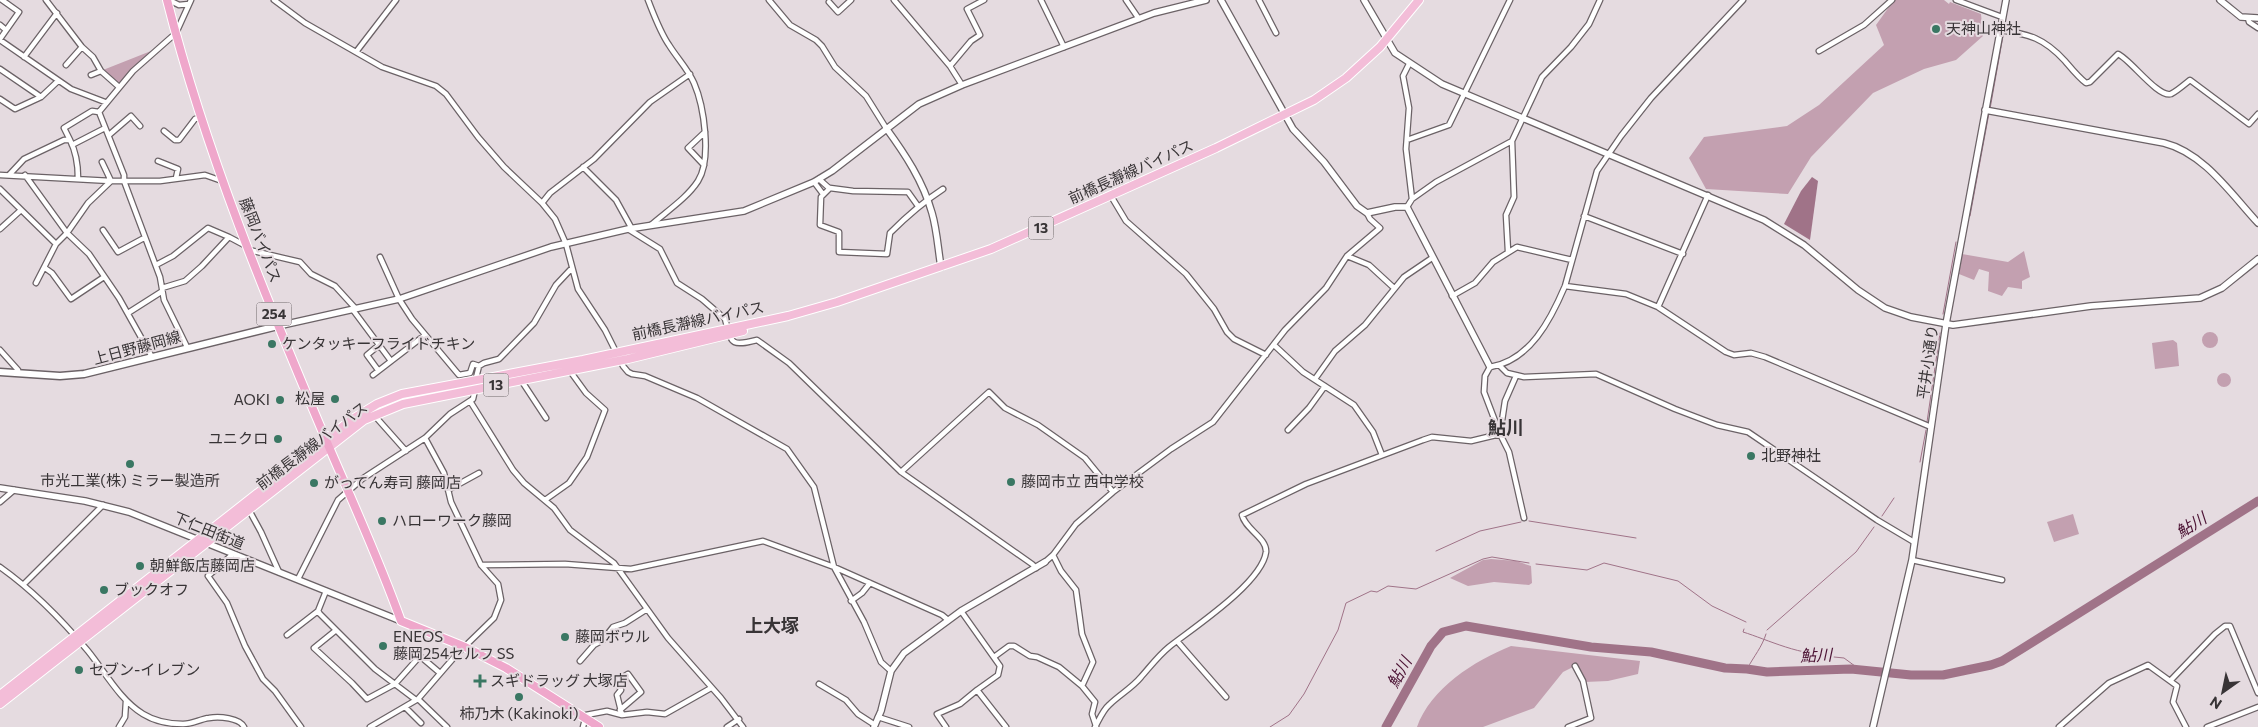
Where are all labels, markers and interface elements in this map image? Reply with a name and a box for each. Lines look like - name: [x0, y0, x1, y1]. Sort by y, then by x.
- place label: 天神山神社: [1946, 19, 2021, 37]
- marker: 天神山神社: [1930, 23, 1942, 35]
- street label: 前橋長瀞線バイパス: [1065, 135, 1196, 207]
- street label: 藤岡バイパス: [236, 195, 285, 285]
- road number: 13: [1028, 217, 1054, 240]
- street label: 前橋長瀞線バイパス: [630, 297, 766, 343]
- road number: 254: [256, 302, 292, 326]
- street label: 平井小通り: [1913, 323, 1941, 400]
- street label: 上日野藤岡線: [91, 327, 183, 367]
- place label: ケンタッキーフライドチキン: [282, 334, 475, 352]
- marker: ケンタッキーフライドチキン: [266, 338, 278, 350]
- road number: 13: [484, 374, 508, 396]
- place label: 松屋: [295, 389, 325, 407]
- place label: AOKI: [234, 390, 270, 408]
- marker: 松屋: [329, 393, 341, 405]
- marker: AOKI: [274, 394, 286, 406]
- street label: 前橋長瀞線バイパス: [252, 397, 371, 493]
- district label: 鮎川: [1488, 416, 1524, 438]
- place label: ユニクロ: [208, 429, 268, 447]
- marker: ユニクロ: [272, 433, 284, 445]
- place label: 北野神社: [1761, 446, 1821, 464]
- marker: 北野神社: [1745, 450, 1757, 462]
- marker: 市光工業(株) ミラー製造所: [124, 458, 136, 470]
- place label: 市光工業(株) ミラー製造所: [40, 471, 220, 489]
- place label: 藤岡市立 西中学校: [1021, 472, 1144, 490]
- place label: がってん寿司 藤岡店: [324, 473, 461, 491]
- marker: 藤岡市立 西中学校: [1005, 476, 1017, 488]
- marker: がってん寿司 藤岡店: [308, 477, 320, 489]
- water label: 鮎川: [2172, 507, 2211, 541]
- street label: 下仁田街道: [171, 508, 248, 552]
- place label: ハローワーク藤岡: [392, 511, 512, 529]
- marker: ハローワーク藤岡: [376, 515, 388, 527]
- place label: 朝鮮飯店藤岡店: [150, 556, 255, 574]
- marker: 朝鮮飯店藤岡店: [134, 560, 146, 572]
- place label: ブックオフ: [114, 580, 189, 598]
- marker: ブックオフ: [98, 584, 110, 596]
- district label: 上大塚: [745, 614, 799, 636]
- place label: ENEOS 藤岡254セルフ SS: [393, 627, 515, 662]
- place label: 藤岡ボウル: [575, 627, 650, 645]
- marker: 藤岡ボウル: [559, 631, 571, 643]
- marker: ENEOS 藤岡254セルフ SS: [377, 640, 389, 652]
- water label: 鮎川: [1800, 644, 1834, 665]
- water label: 鮎川: [1382, 651, 1416, 690]
- place label: セブン-イレブン: [89, 660, 200, 678]
- marker: セブン-イレブン: [73, 664, 85, 676]
- north arrow: [2198, 667, 2248, 717]
- place label: スギドラッグ 大塚店: [490, 671, 628, 689]
- marker: スギドラッグ 大塚店: [474, 675, 486, 687]
- marker: 柿乃木 (Kakinoki): [513, 691, 525, 703]
- text: N: [2207, 693, 2225, 713]
- place label: 柿乃木 (Kakinoki): [460, 704, 578, 722]

